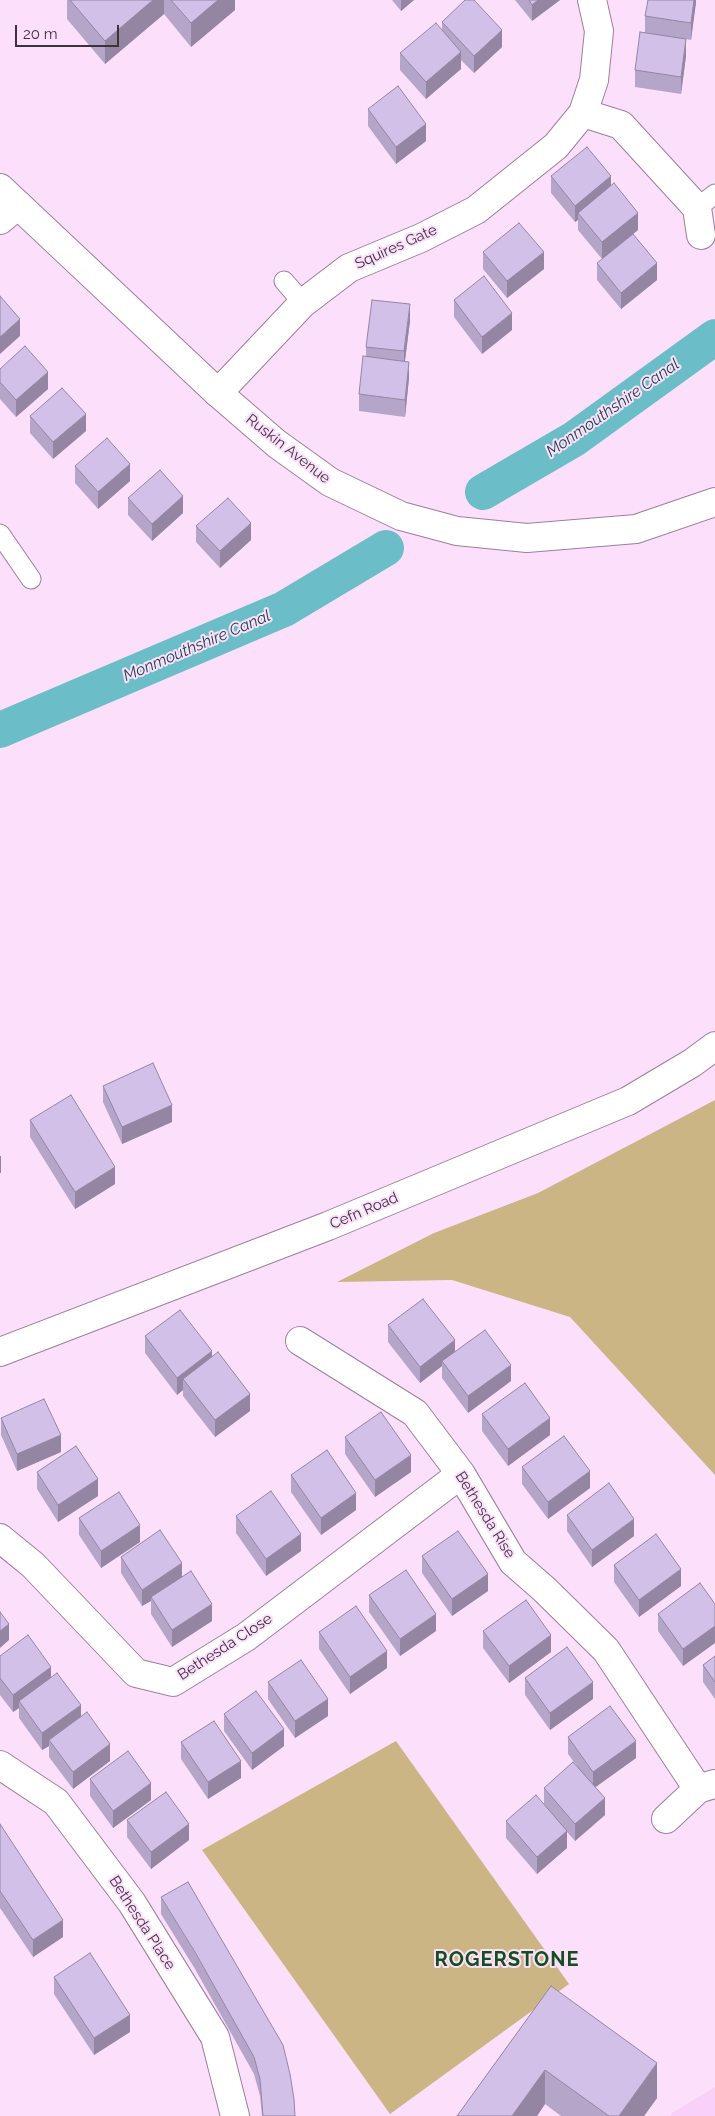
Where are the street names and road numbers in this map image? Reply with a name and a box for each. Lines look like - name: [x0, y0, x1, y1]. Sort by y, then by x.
- street label: Squires Gate: [352, 221, 440, 273]
- street label: Ruskin Avenue: [242, 410, 334, 488]
- street label: Cefn Road: [327, 1189, 401, 1233]
- street label: Bethesda Rise: [451, 1468, 519, 1562]
- street label: Bethesda Close: [174, 1610, 276, 1684]
- street label: Bethesda Place: [105, 1873, 179, 1973]

